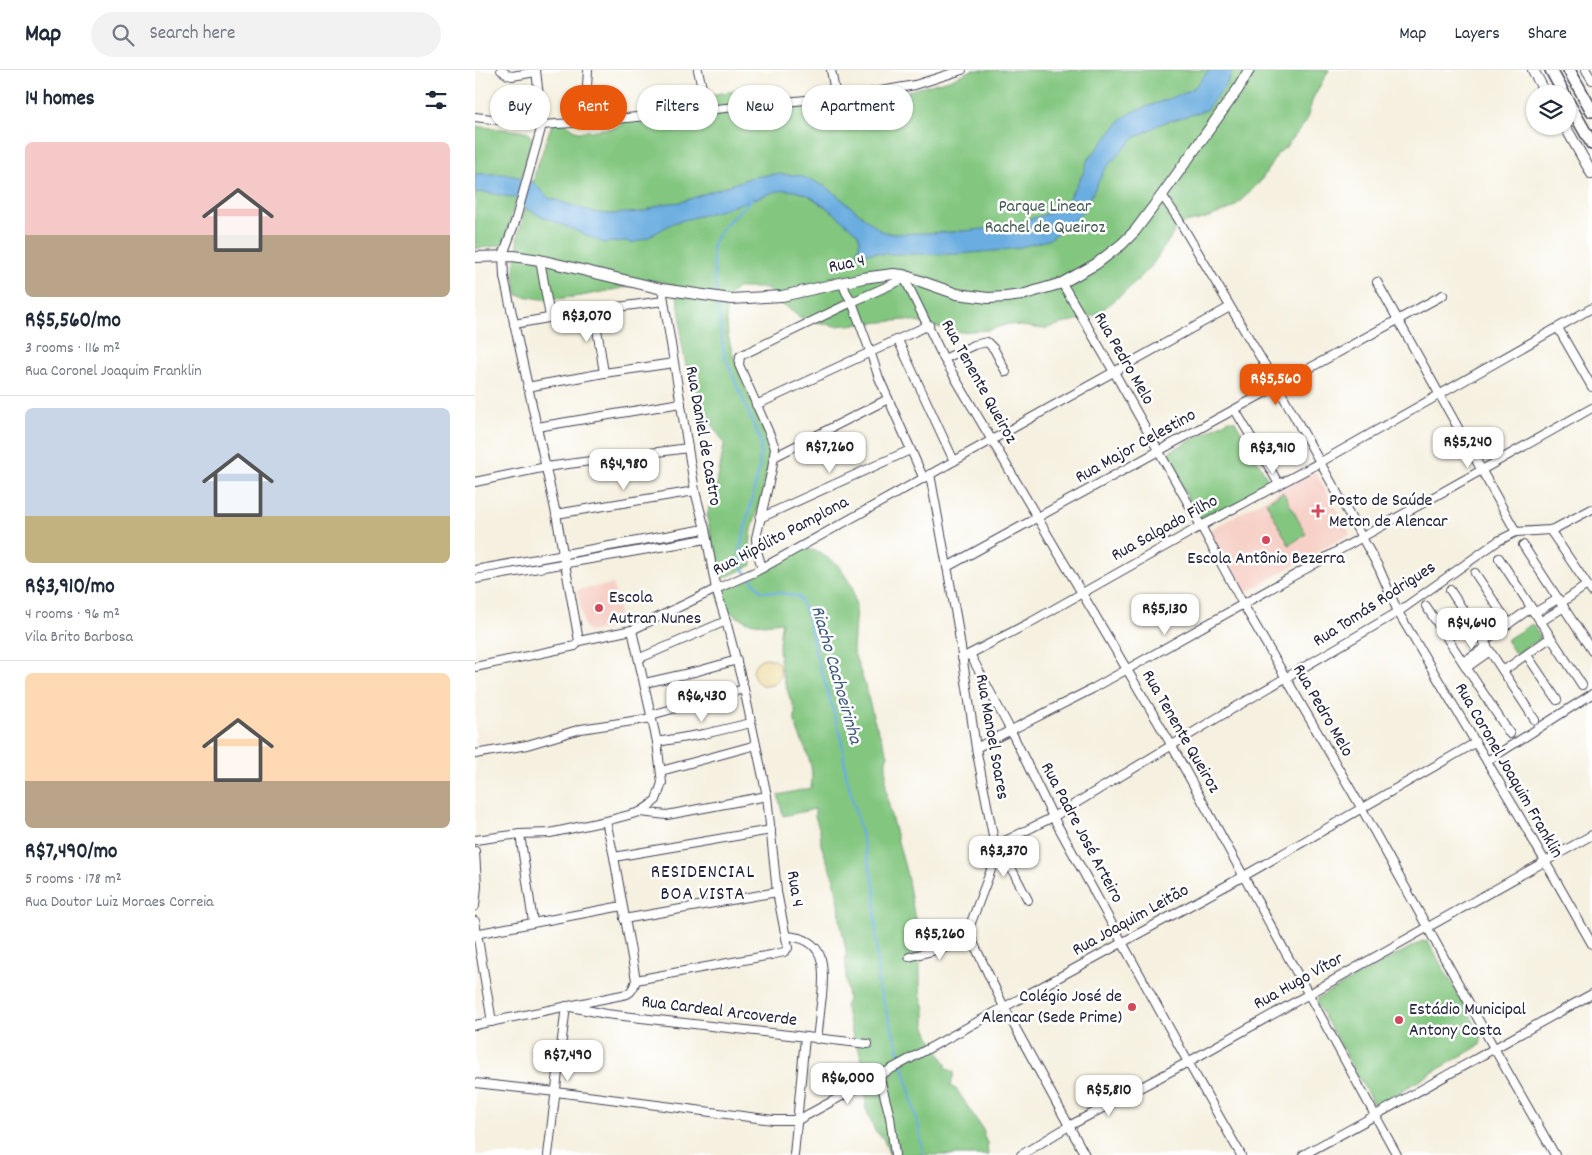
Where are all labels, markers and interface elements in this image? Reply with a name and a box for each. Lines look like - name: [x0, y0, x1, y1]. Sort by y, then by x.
- search box: [91, 12, 441, 57]
- text: Map: [25, 18, 61, 52]
- icon: search: [109, 21, 137, 49]
- text: Search here: [149, 21, 235, 48]
- text: Map: [1399, 22, 1426, 47]
- text: Layers: [1454, 22, 1500, 47]
- text: Share: [1528, 22, 1567, 47]
- text: 14 homes: [25, 85, 95, 115]
- chip: Buy: [490, 85, 550, 130]
- chip: Rent: [560, 85, 627, 130]
- chip: Filters: [637, 85, 718, 130]
- chip: New: [728, 85, 792, 130]
- chip: Apartment: [802, 85, 913, 130]
- map controls: [1526, 85, 1576, 135]
- button: layers: [1526, 85, 1576, 135]
- icon: filters: [422, 86, 450, 114]
- icon: home: [193, 175, 283, 265]
- park label: Parque Linear Rachel de Queiroz: [985, 195, 1105, 241]
- street label: Rua 4: [827, 249, 867, 281]
- pin: R$3,070: [541, 300, 633, 343]
- text: R$3,070: [562, 305, 612, 328]
- text: R$5,560/mo: [25, 307, 121, 337]
- street label: Rua Pedro Melo: [1086, 308, 1160, 410]
- street label: Rua Tenente Queiroz: [934, 315, 1023, 449]
- text: 3 rooms · 116 m²: [25, 337, 120, 360]
- text: Rua Coronel Joaquim Franklin: [25, 360, 202, 383]
- street label: Rua Daniel de Castro: [677, 364, 727, 508]
- pin: R$5,560: [1230, 364, 1322, 406]
- text: R$5,560: [1251, 368, 1301, 391]
- street label: Rua Major Celestino: [1071, 403, 1201, 491]
- pin: R$5,240: [1422, 426, 1514, 469]
- text: R$5,240: [1444, 431, 1492, 454]
- pin: R$7,260: [784, 432, 876, 474]
- pin: R$3,910: [1227, 432, 1319, 475]
- text: R$7,260: [806, 436, 854, 459]
- text: R$3,910: [1250, 437, 1296, 460]
- icon: home: [193, 440, 283, 530]
- pin: R$4,980: [578, 448, 670, 491]
- text: R$4,980: [600, 453, 648, 476]
- street label: Rua Salgado Filho: [1107, 489, 1223, 569]
- place label: Posto de Saúde Meton de Alencar: [1329, 489, 1448, 535]
- street label: Rua Hipólito Pamplona: [709, 490, 854, 583]
- marker: Posto de Saúde Meton de Alencar: [1311, 504, 1325, 518]
- marker: Escola Antônio Bezerra: [1260, 534, 1272, 546]
- place label: Escola Antônio Bezerra: [1187, 547, 1345, 572]
- street label: Rua Tomás Rodrigues: [1309, 556, 1441, 654]
- text: R$3,910/mo: [25, 573, 115, 603]
- place label: Escola Autran Nunes: [609, 586, 701, 632]
- pin: R$5,130: [1119, 594, 1211, 636]
- text: R$5,130: [1142, 598, 1188, 621]
- marker: Escola Autran Nunes: [593, 602, 605, 614]
- text: 4 rooms · 96 m²: [25, 603, 120, 626]
- water label: Riacho Cachoeirinha: [802, 603, 868, 748]
- pin: R$4,640: [1426, 608, 1518, 650]
- text: R$4,640: [1448, 612, 1496, 635]
- text: Vila Brito Barbosa: [25, 626, 133, 649]
- street label: Rua Pedro Melo: [1285, 660, 1359, 762]
- street label: Rua Tenente Queiroz: [1135, 666, 1226, 798]
- street label: Rua Manoel Soares: [968, 672, 1014, 802]
- street label: Rua Coronel Joaquim Franklin: [1448, 679, 1568, 863]
- pin: R$6,430: [656, 680, 748, 723]
- text: R$6,430: [677, 685, 727, 708]
- icon: home: [193, 705, 283, 795]
- street label: Rua Padre José Arteiro: [1033, 758, 1129, 908]
- pin: R$3,370: [958, 836, 1050, 878]
- text: R$7,490/mo: [25, 838, 117, 868]
- text: R$3,370: [980, 840, 1028, 863]
- district label: RESIDENCIAL BOA VISTA: [651, 860, 755, 909]
- text: 5 rooms · 178 m²: [25, 868, 122, 891]
- street label: Rua 4: [779, 869, 809, 909]
- street label: Rua Joaquim Leitão: [1068, 879, 1194, 963]
- text: Rua Doutor Luiz Moraes Correia: [25, 891, 214, 914]
- pin: R$5,260: [894, 918, 986, 961]
- text: R$5,260: [915, 923, 965, 946]
- street label: Rua Hugo Vítor: [1249, 947, 1349, 1017]
- place label: Colégio José de Alencar (Sede Prime): [981, 985, 1122, 1031]
- street label: Rua Cardeal Arcoverde: [640, 990, 798, 1034]
- place label: Estádio Municipal Antony Costa: [1409, 998, 1526, 1044]
- marker: Colégio José de Alencar (Sede Prime): [1126, 1001, 1138, 1013]
- marker: Estádio Municipal Antony Costa: [1393, 1014, 1405, 1026]
- pin: R$7,490: [522, 1040, 614, 1082]
- text: R$7,490: [544, 1044, 592, 1067]
- pin: R$6,000: [802, 1062, 894, 1105]
- text: R$6,000: [822, 1067, 874, 1090]
- pin: R$5,810: [1063, 1074, 1155, 1117]
- text: R$5,810: [1087, 1079, 1132, 1102]

